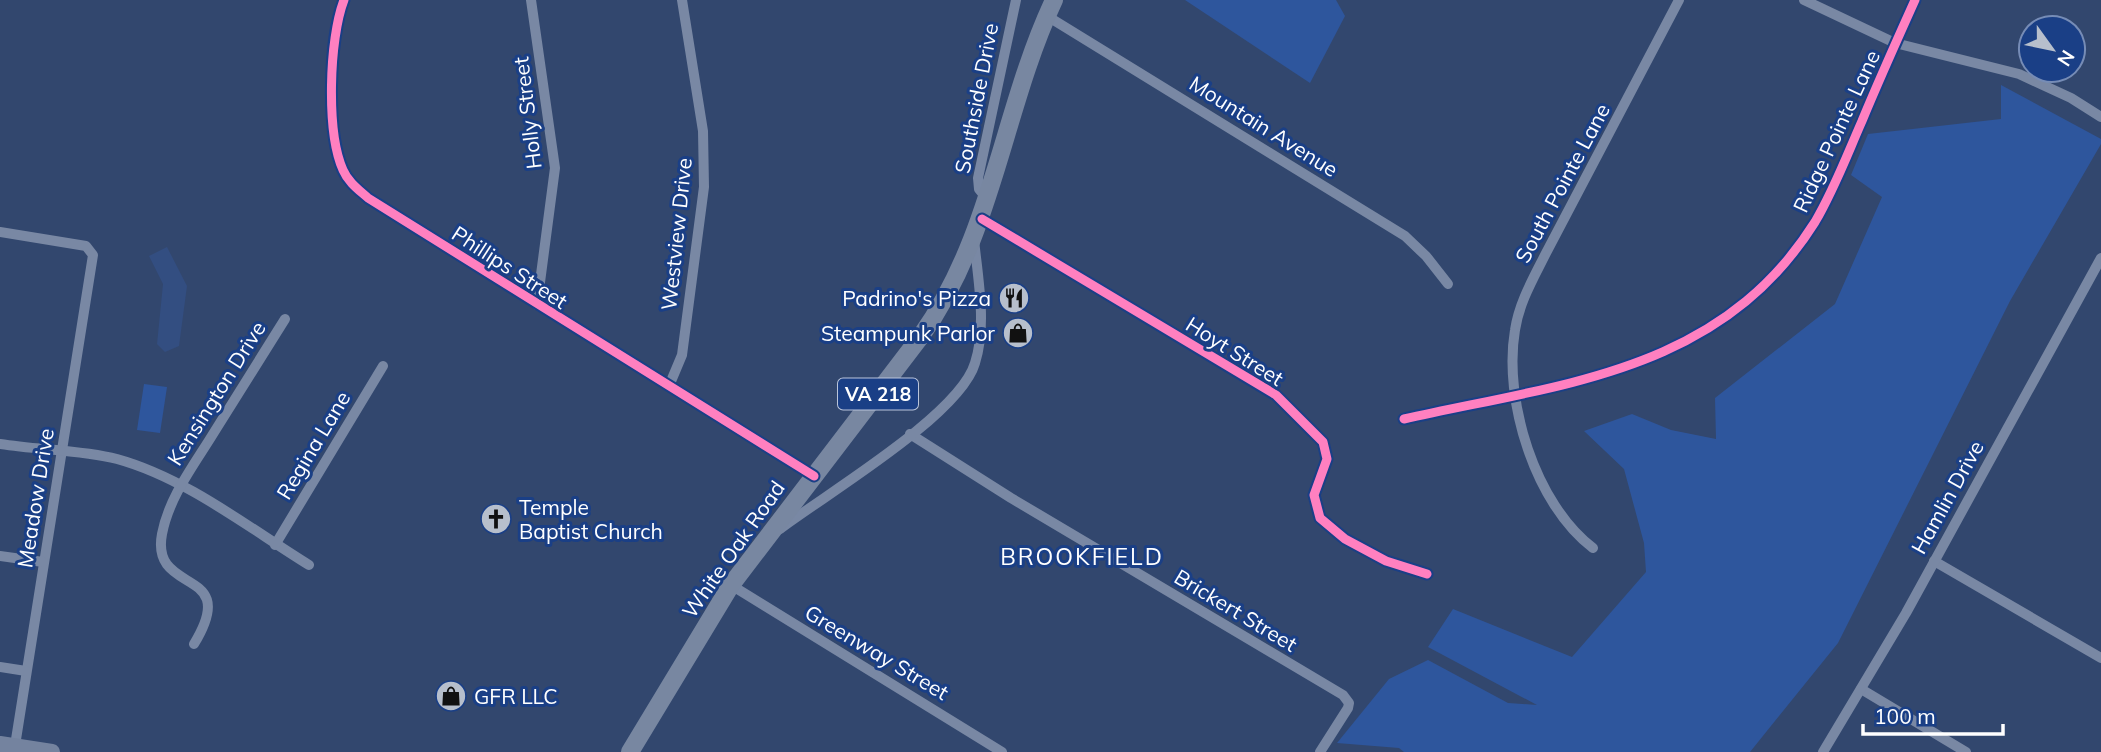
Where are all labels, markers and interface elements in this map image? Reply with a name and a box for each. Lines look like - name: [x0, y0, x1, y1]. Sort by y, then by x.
- north arrow: [2017, 14, 2087, 84]
- street label: Southside Drive: [949, 21, 1003, 175]
- street label: Ridge Pointe Lane: [1787, 46, 1885, 216]
- text: N: [2052, 46, 2080, 71]
- street label: Holly Street: [507, 55, 547, 171]
- street label: Mountain Avenue: [1185, 70, 1343, 182]
- street label: South Pointe Lane: [1509, 99, 1615, 267]
- street label: Westview Drive: [655, 156, 697, 312]
- street label: Phillips Street: [447, 220, 573, 314]
- restaurant icon: Padrino's Pizza: [997, 281, 1031, 315]
- place label: Padrino's Pizza: [842, 285, 991, 311]
- street label: Hoyt Street: [1181, 311, 1289, 391]
- street label: Kensington Drive: [161, 316, 271, 470]
- shop icon: Steampunk Parlor: [1001, 316, 1035, 350]
- place label: Steampunk Parlor: [821, 320, 995, 346]
- road number: VA 218: [838, 378, 918, 410]
- street label: Regina Lane: [271, 386, 355, 504]
- street label: Meadow Drive: [11, 426, 59, 570]
- street label: Hamlin Drive: [1905, 436, 1989, 558]
- street label: White Oak Road: [676, 475, 790, 623]
- place label: Temple Baptist Church: [519, 494, 663, 544]
- church icon: Temple Baptist Church: [479, 502, 513, 536]
- district label: BROOKFIELD: [1000, 542, 1164, 571]
- street label: Brickert Street: [1170, 563, 1302, 657]
- street label: Greenway Street: [800, 599, 954, 705]
- shop icon: GFR LLC: [434, 679, 468, 713]
- place label: GFR LLC: [474, 683, 558, 709]
- scale bar: [1863, 692, 2003, 736]
- text: 100 m: [1874, 703, 1936, 729]

